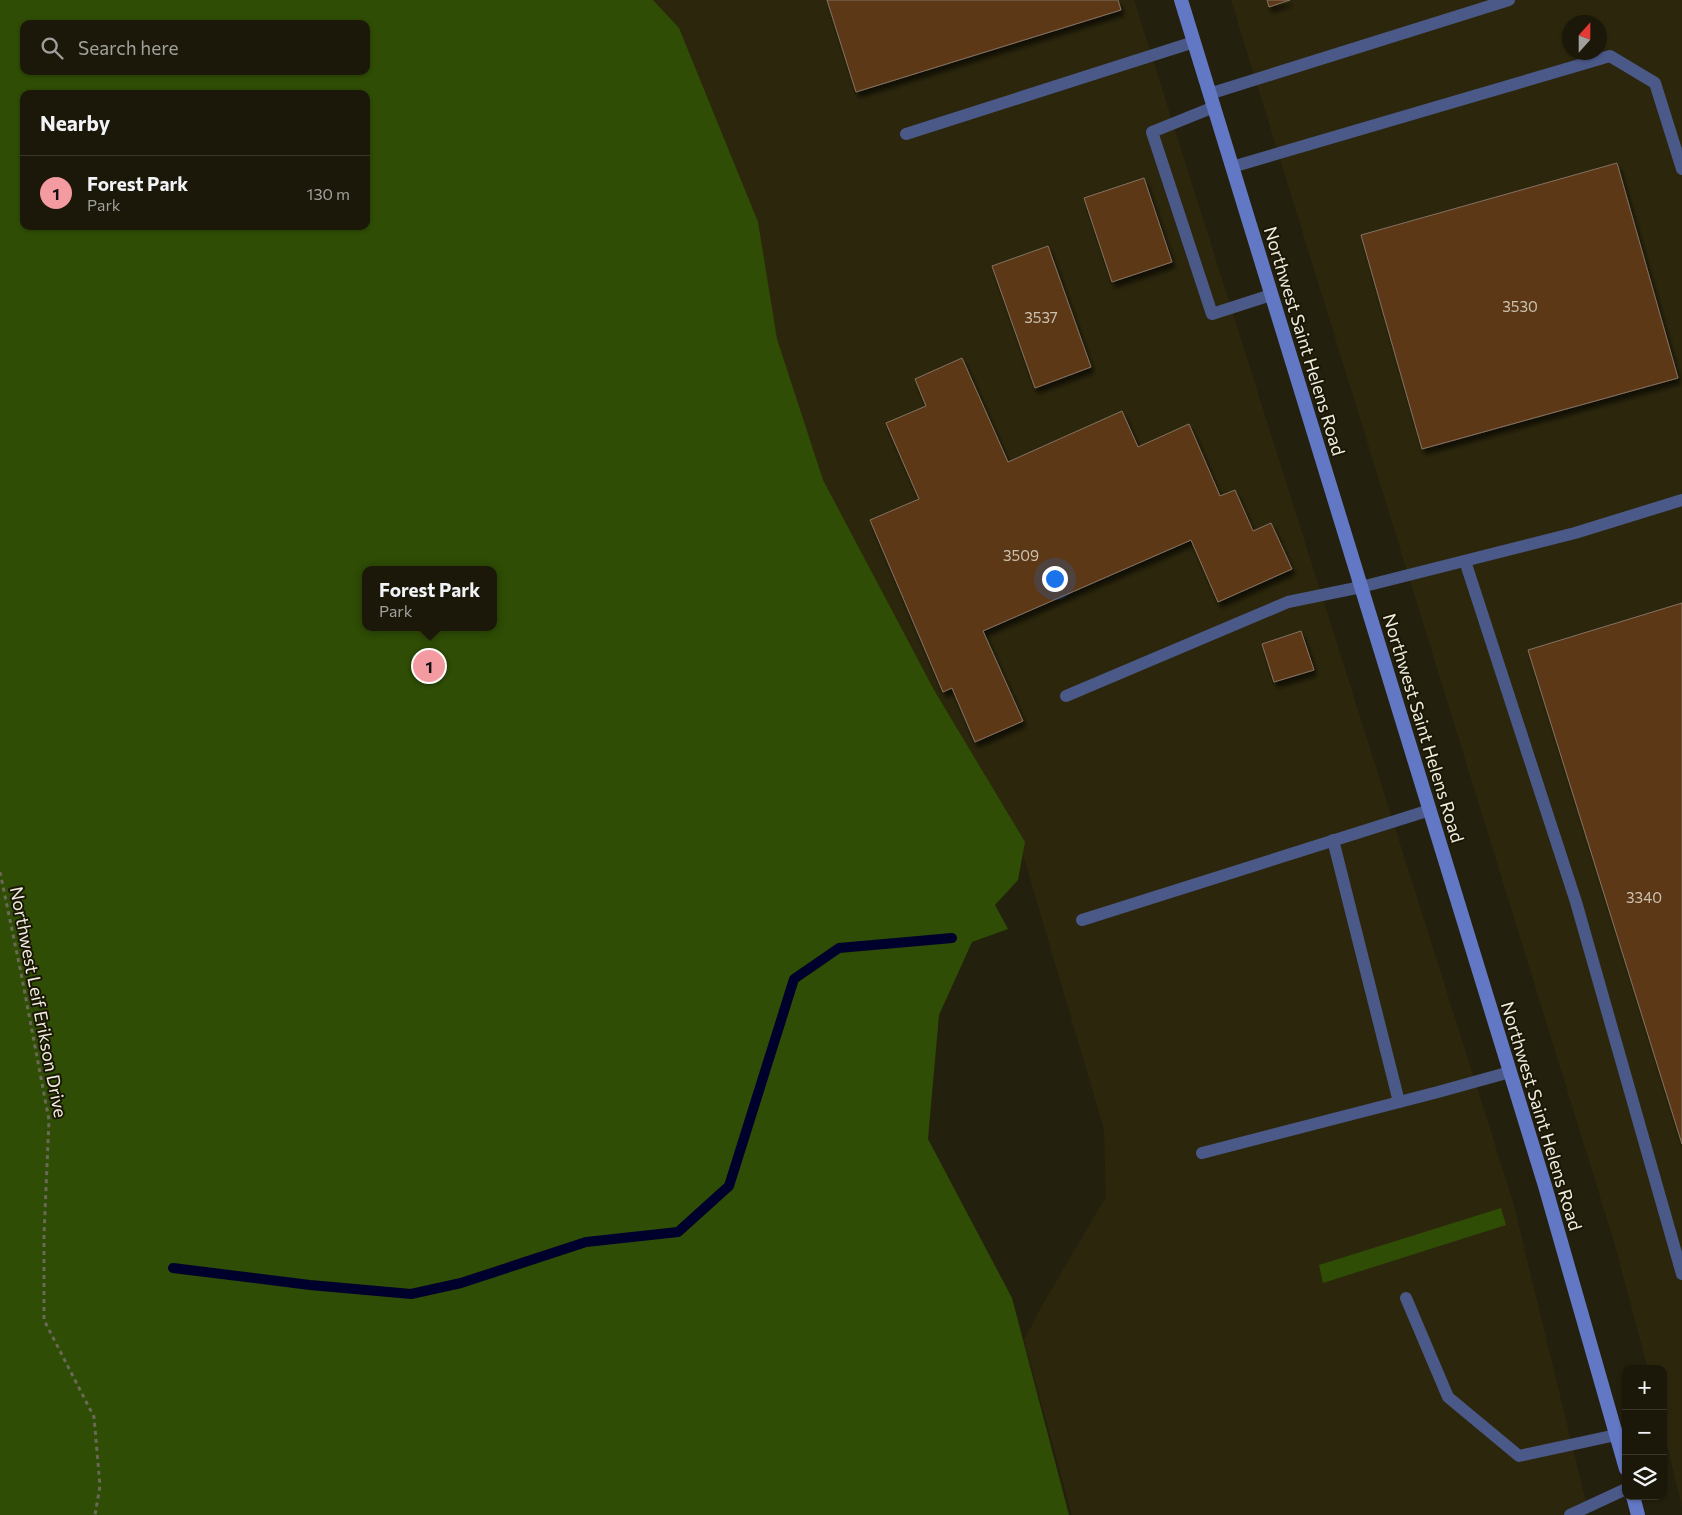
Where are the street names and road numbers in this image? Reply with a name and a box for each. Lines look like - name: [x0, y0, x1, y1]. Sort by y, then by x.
- street label: Northwest Saint Helens Road: [1260, 224, 1350, 458]
- street label: Northwest Saint Helens Road: [1379, 611, 1469, 845]
- street label: Northwest Leif Erikson Drive: [6, 885, 72, 1119]
- street label: Northwest Saint Helens Road: [1497, 999, 1587, 1233]

